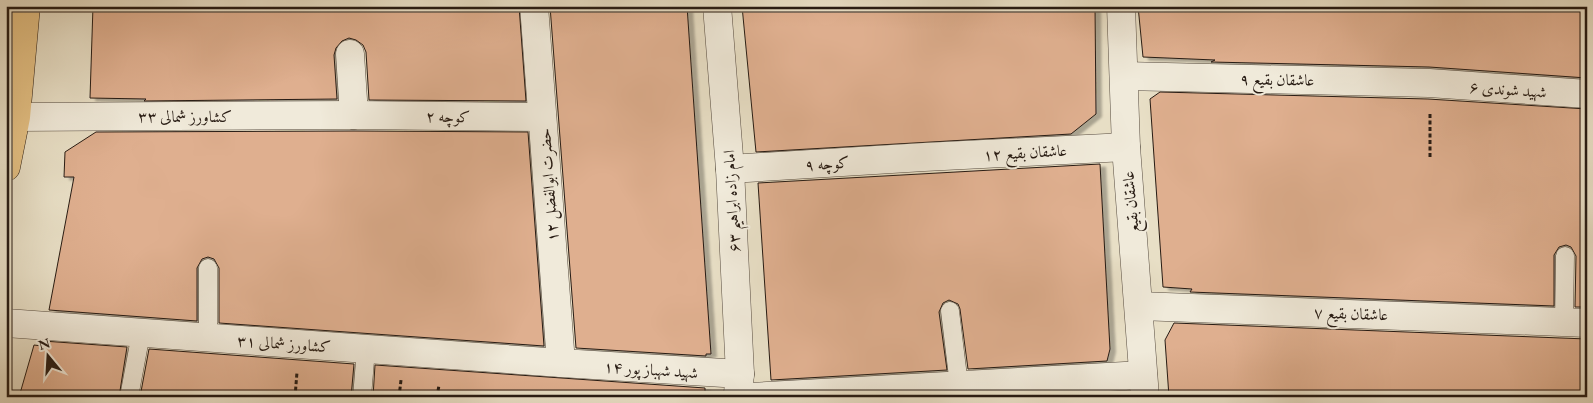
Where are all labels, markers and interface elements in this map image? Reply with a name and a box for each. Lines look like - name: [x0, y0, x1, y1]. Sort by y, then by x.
- street label: عاشقان بقیع ۹: [1239, 68, 1314, 96]
- street label: شهید شوندی ۶: [1469, 76, 1547, 103]
- street label: کشاورز شمالی ۳۳: [138, 106, 232, 127]
- street label: کوچه ۲: [426, 106, 470, 128]
- street label: حضرت ابوالفضل ۱۲: [534, 127, 564, 242]
- street label: عاشقان بقیع ۱۲: [983, 140, 1068, 170]
- street label: امام زاده ابراهیم ۶۳: [718, 149, 751, 253]
- street label: کوچه ۹: [804, 151, 850, 177]
- street label: عاشقان بقیع: [1117, 170, 1149, 234]
- street label: عاشقان بقیع ۷: [1313, 302, 1389, 330]
- north arrow: [22, 330, 72, 380]
- street label: کشاورز شمالی ۳۱: [236, 330, 332, 357]
- text: N: [36, 333, 53, 354]
- street label: شهید شهباز پور ۱۴: [603, 356, 699, 384]

